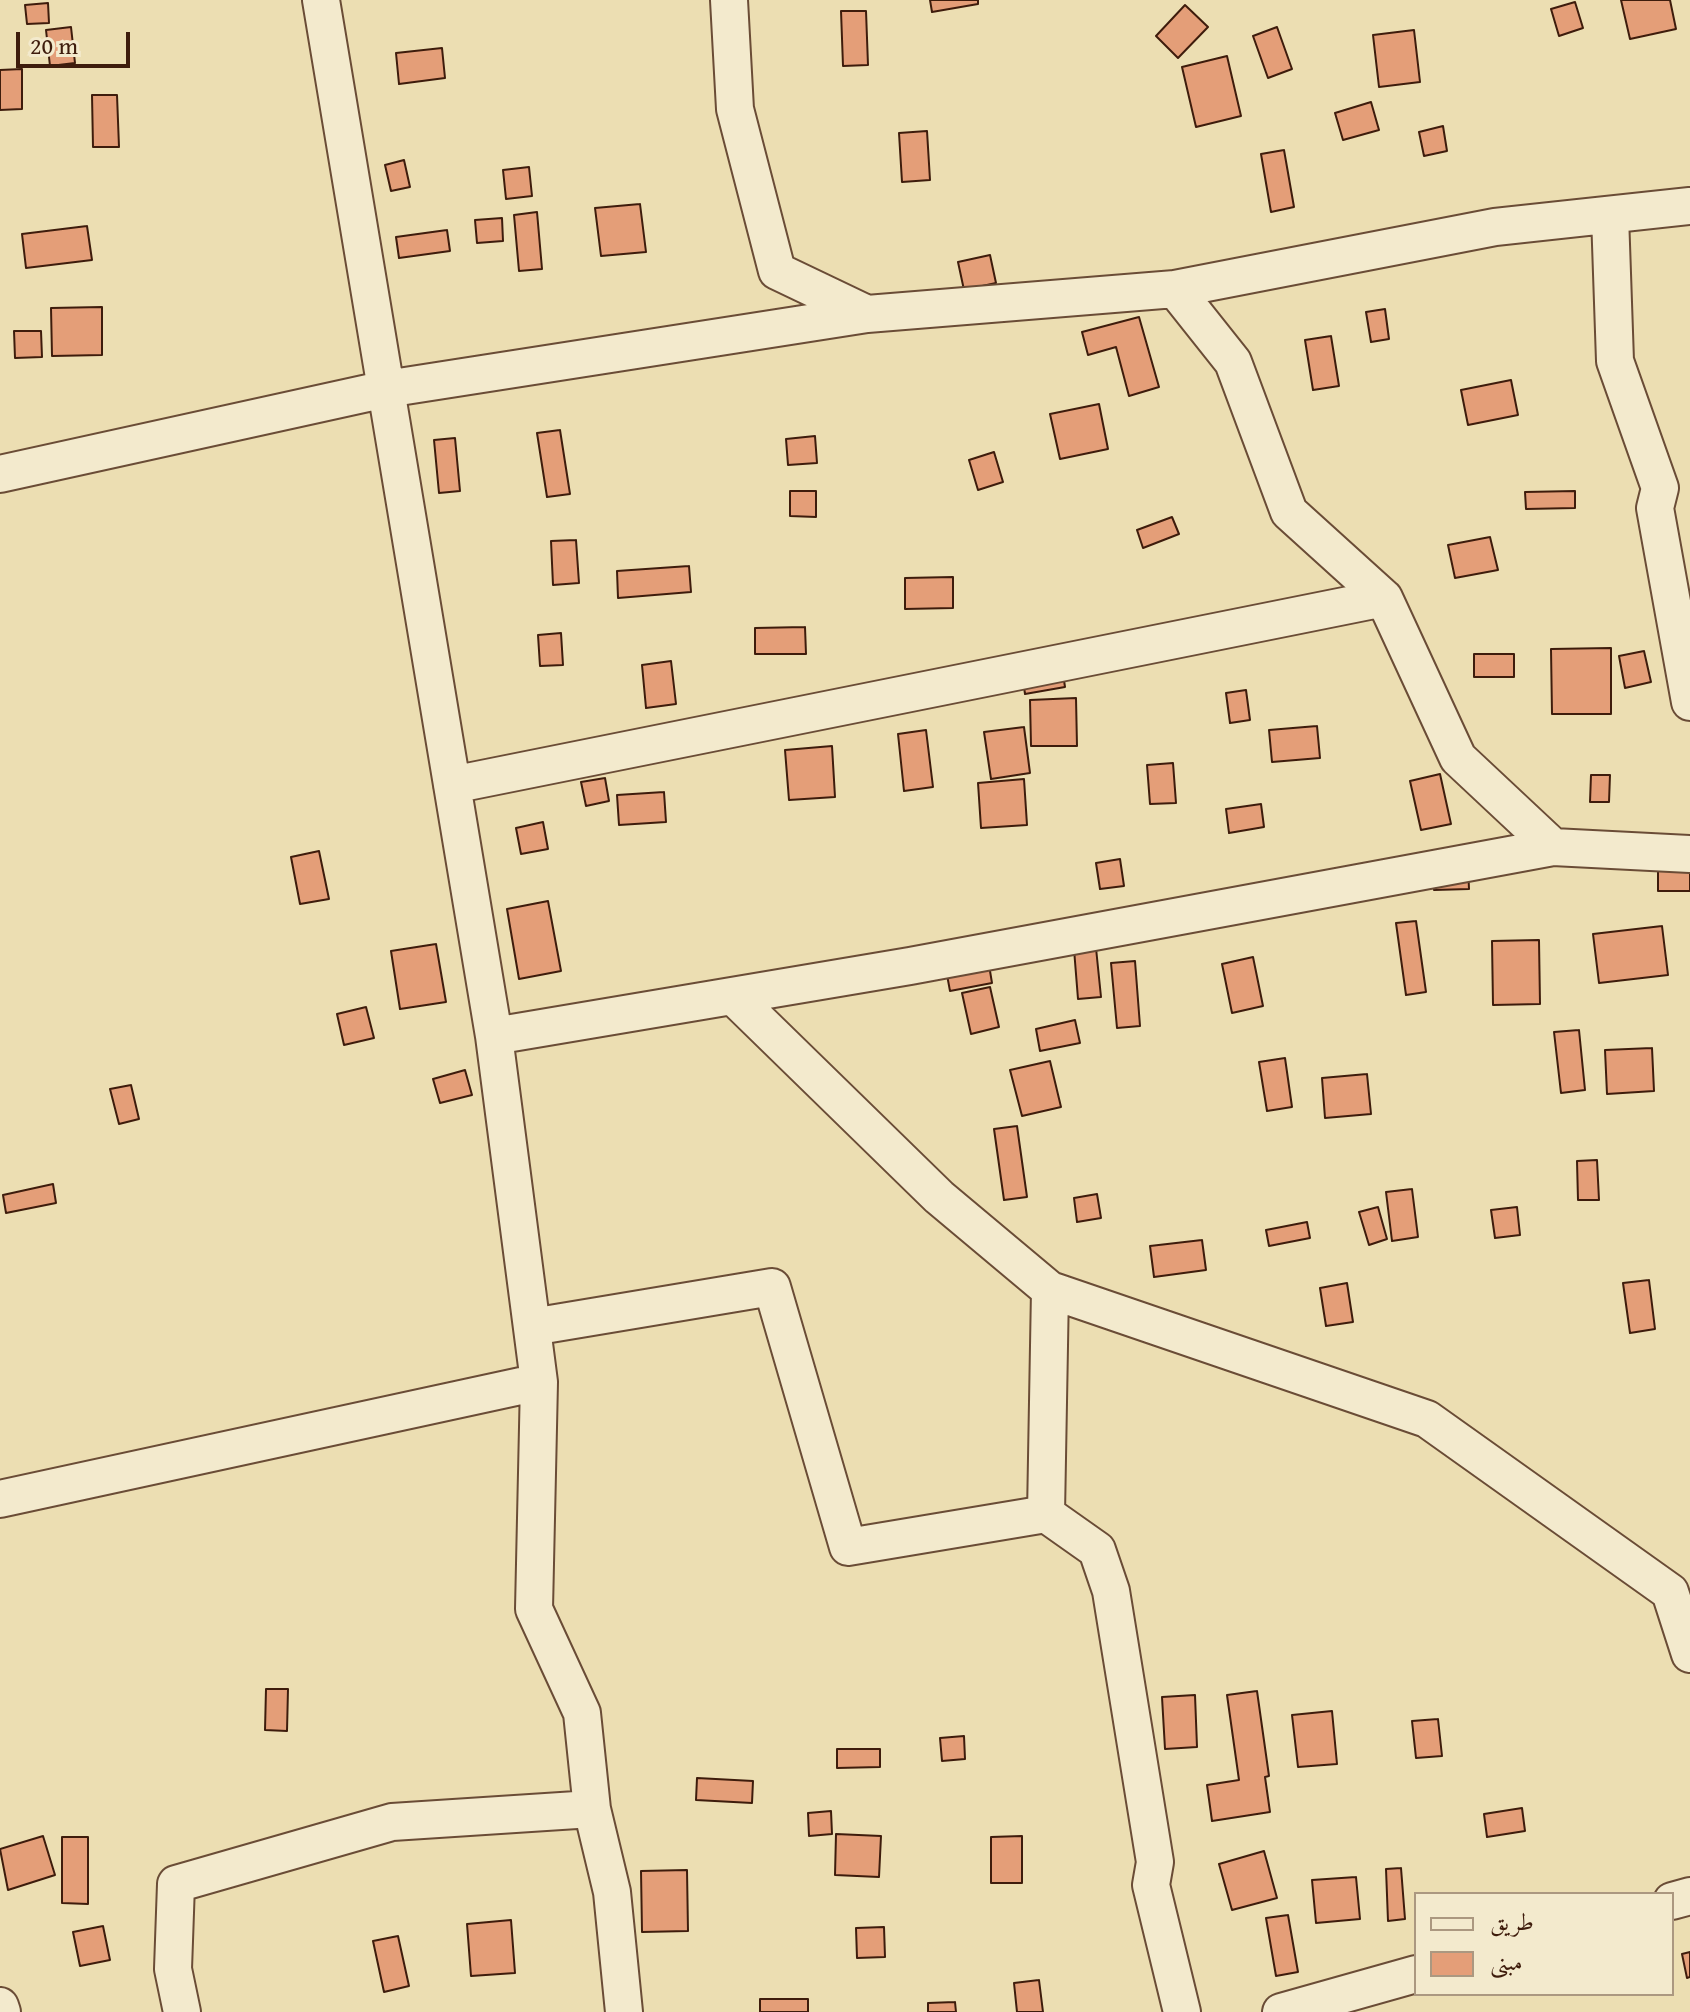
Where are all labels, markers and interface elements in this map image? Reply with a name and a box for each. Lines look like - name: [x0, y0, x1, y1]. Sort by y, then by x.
- scale bar: [20, 16, 134, 66]
- text: 20 m: [30, 28, 78, 63]
- legend: [1414, 1892, 1674, 1996]
- text: طريق: [1490, 1904, 1534, 1939]
- text: مبنى: [1490, 1944, 1523, 1979]

